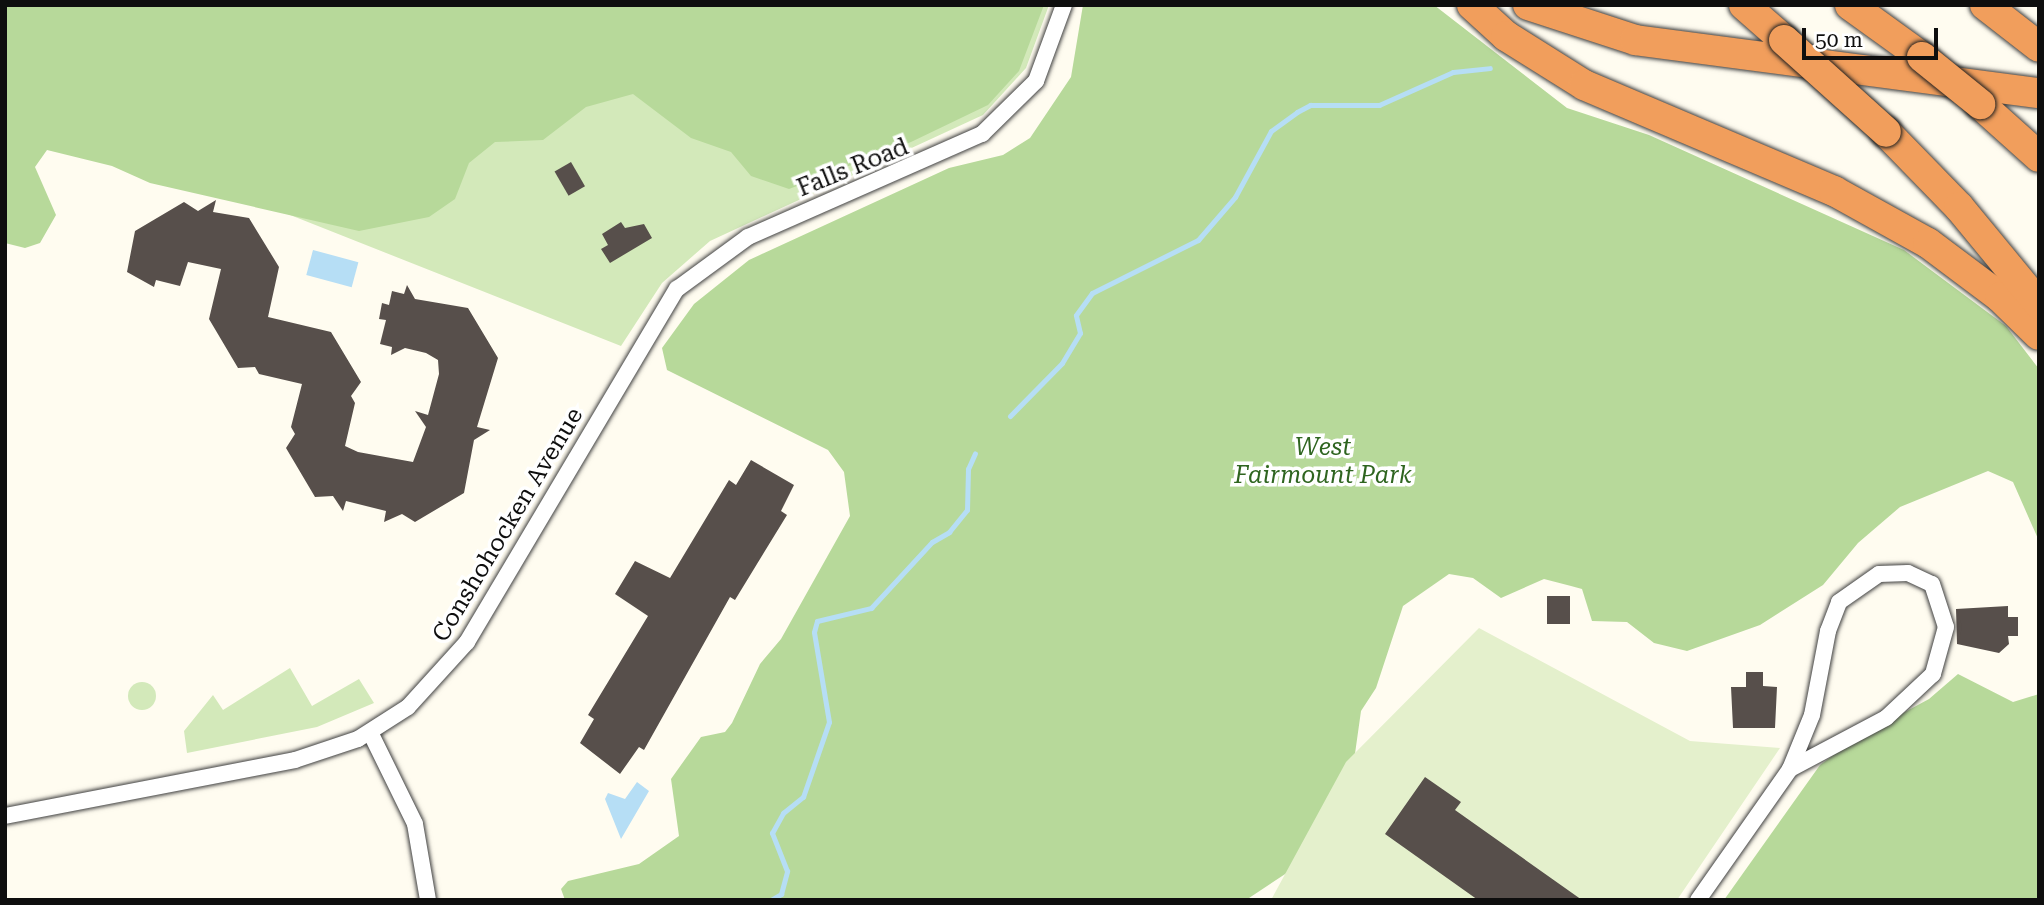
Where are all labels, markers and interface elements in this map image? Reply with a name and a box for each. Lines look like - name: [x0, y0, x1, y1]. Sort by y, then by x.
- scale bar: [1806, 14, 1942, 58]
- text: 50 m: [1815, 28, 1863, 52]
- street label: Falls Road: [793, 133, 913, 203]
- street label: Conshohocken Avenue: [427, 403, 589, 647]
- park label: West Fairmount Park: [1234, 434, 1412, 490]

